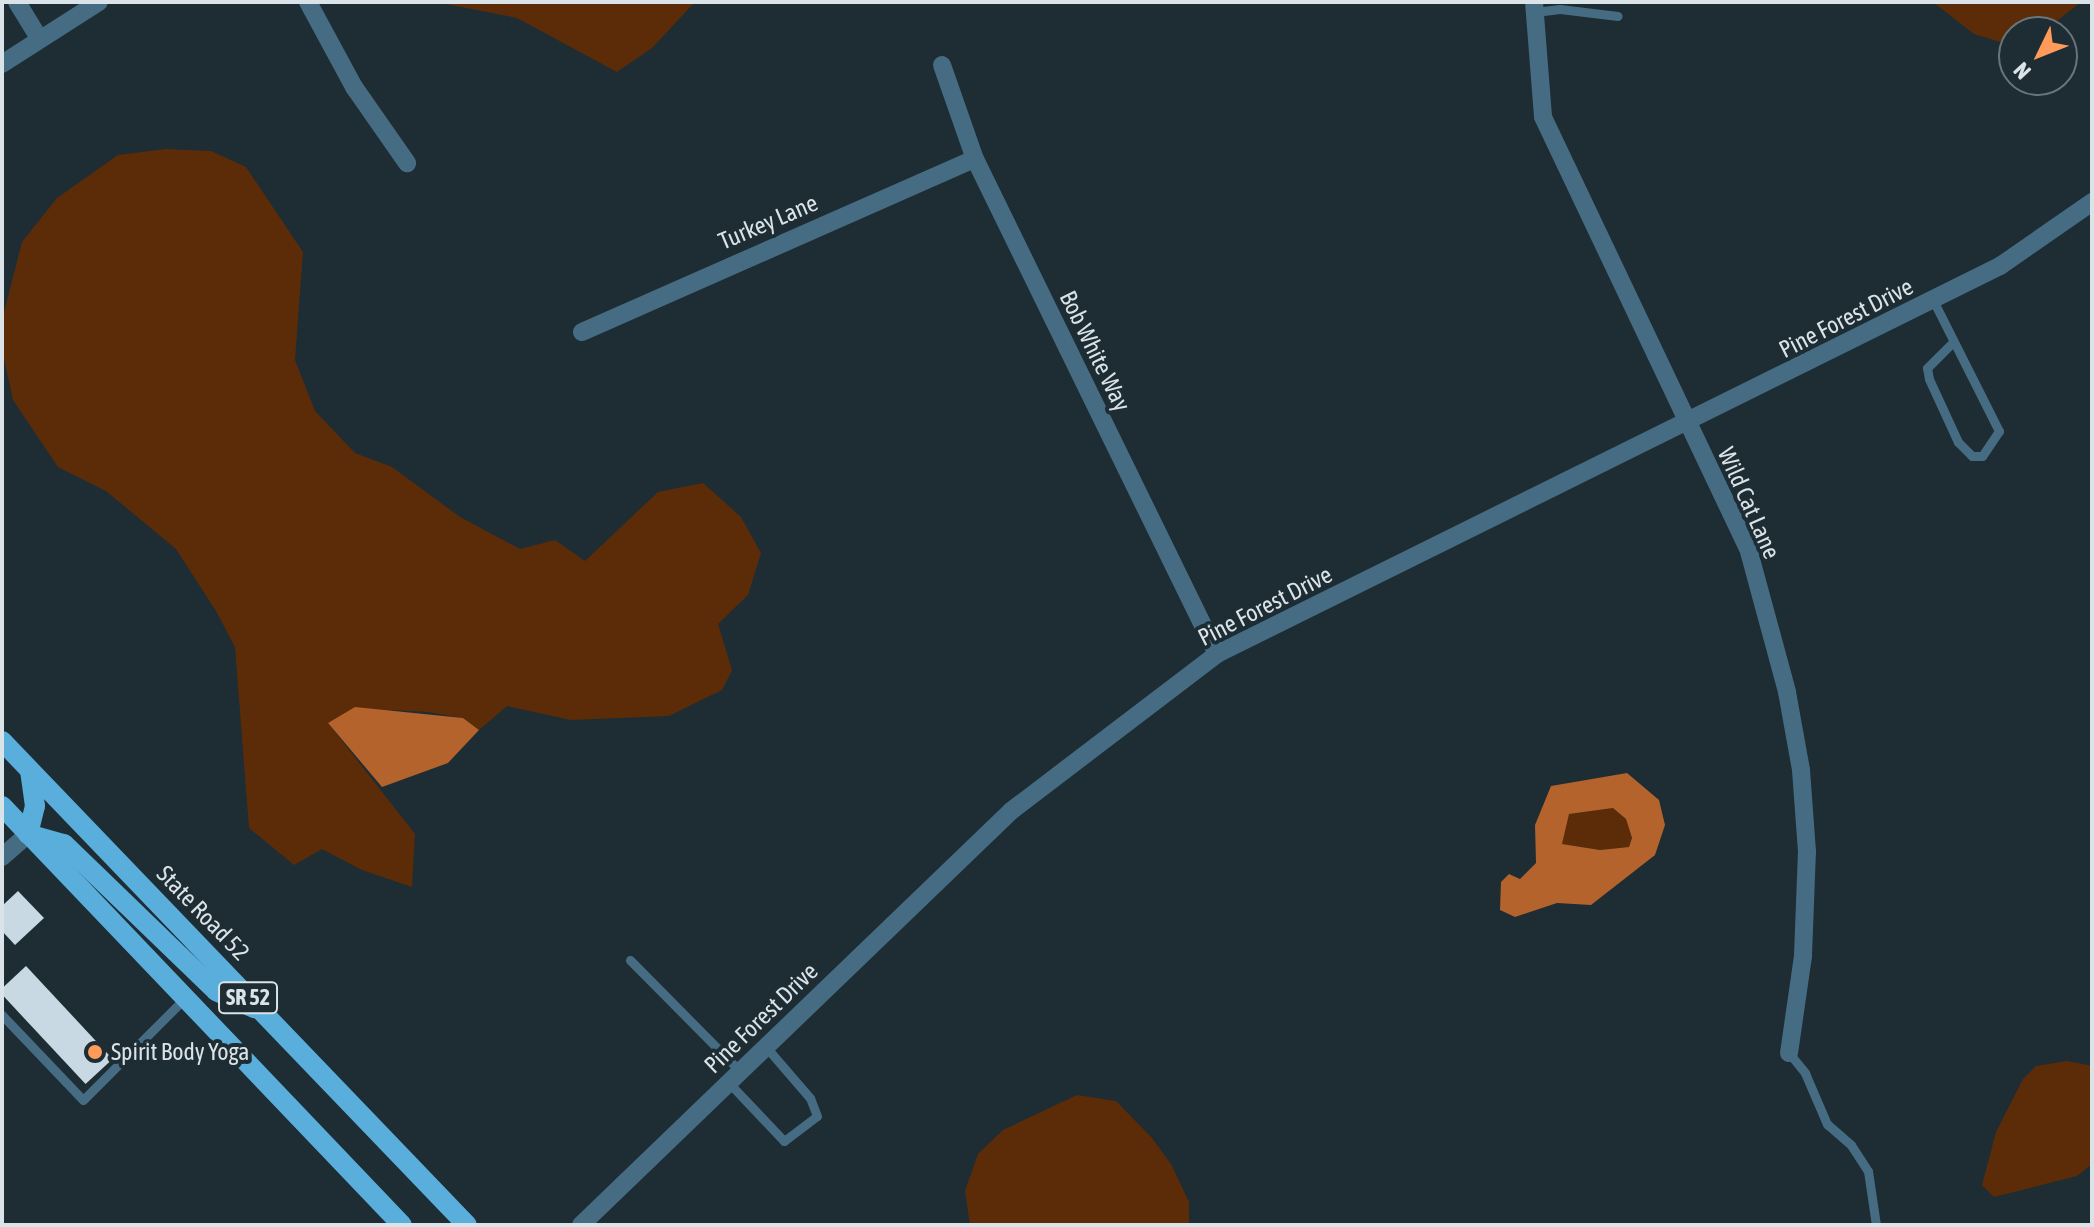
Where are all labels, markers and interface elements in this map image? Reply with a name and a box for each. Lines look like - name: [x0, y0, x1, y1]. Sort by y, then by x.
- north arrow: [1998, 16, 2078, 96]
- text: N: [2008, 57, 2036, 85]
- street label: Turkey Lane: [714, 188, 822, 256]
- street label: Pine Forest Drive: [1774, 272, 1918, 364]
- street label: Bob White Way: [1053, 286, 1137, 416]
- street label: Wild Cat Lane: [1712, 443, 1786, 563]
- street label: Pine Forest Drive: [1193, 560, 1337, 652]
- street label: State Road 52: [151, 860, 255, 966]
- street label: Pine Forest Drive: [698, 957, 824, 1079]
- road number: SR 52: [218, 980, 278, 1016]
- place label: Spirit Body Yoga: [111, 1038, 250, 1066]
- marker: Spirit Body Yoga: [86, 1043, 104, 1061]

